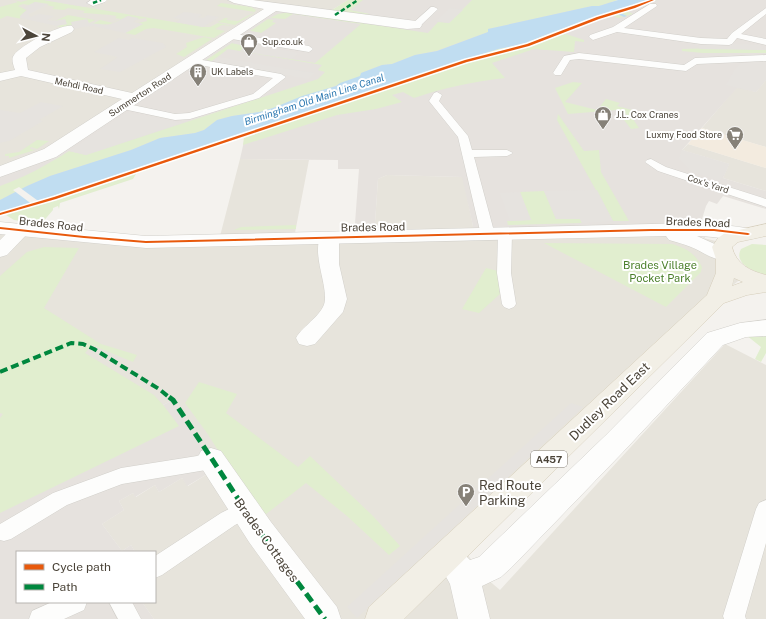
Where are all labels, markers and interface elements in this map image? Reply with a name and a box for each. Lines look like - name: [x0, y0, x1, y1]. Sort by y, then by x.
- north arrow: [16, 16, 56, 56]
- text: N: [39, 32, 52, 42]
- shop icon: Sup.co.uk: [239, 32, 259, 57]
- place label: Sup.co.uk: [262, 36, 303, 47]
- building icon: UK Labels: [188, 62, 208, 87]
- place label: UK Labels: [211, 66, 254, 77]
- street label: Summerton Road: [106, 70, 173, 119]
- water label: Birmingham Old Main Line Canal: [243, 71, 385, 127]
- street label: Mehdi Road: [54, 75, 104, 96]
- shop icon: J.L. Cox Cranes: [593, 105, 613, 130]
- place label: J.L. Cox Cranes: [616, 109, 679, 120]
- supermarket icon: Luxmy Food Store: [725, 125, 745, 150]
- place label: Luxmy Food Store: [646, 129, 722, 140]
- street label: Cox's Yard: [686, 172, 730, 195]
- street label: Brades Road: [18, 215, 84, 233]
- street label: Brades Road: [666, 215, 730, 229]
- street label: Brades Road: [341, 220, 405, 234]
- park label: Brades Village Pocket Park: [623, 259, 697, 284]
- street label: Dudley Road East: [566, 359, 653, 444]
- road number: A457: [531, 451, 567, 467]
- place label: Red Route Parking: [479, 478, 542, 508]
- parking icon: Red Route Parking: [456, 482, 476, 507]
- street label: Brades Cottages: [231, 495, 302, 585]
- legend: [16, 551, 156, 603]
- text: Cycle path: [52, 560, 111, 574]
- text: Path: [52, 580, 78, 594]

